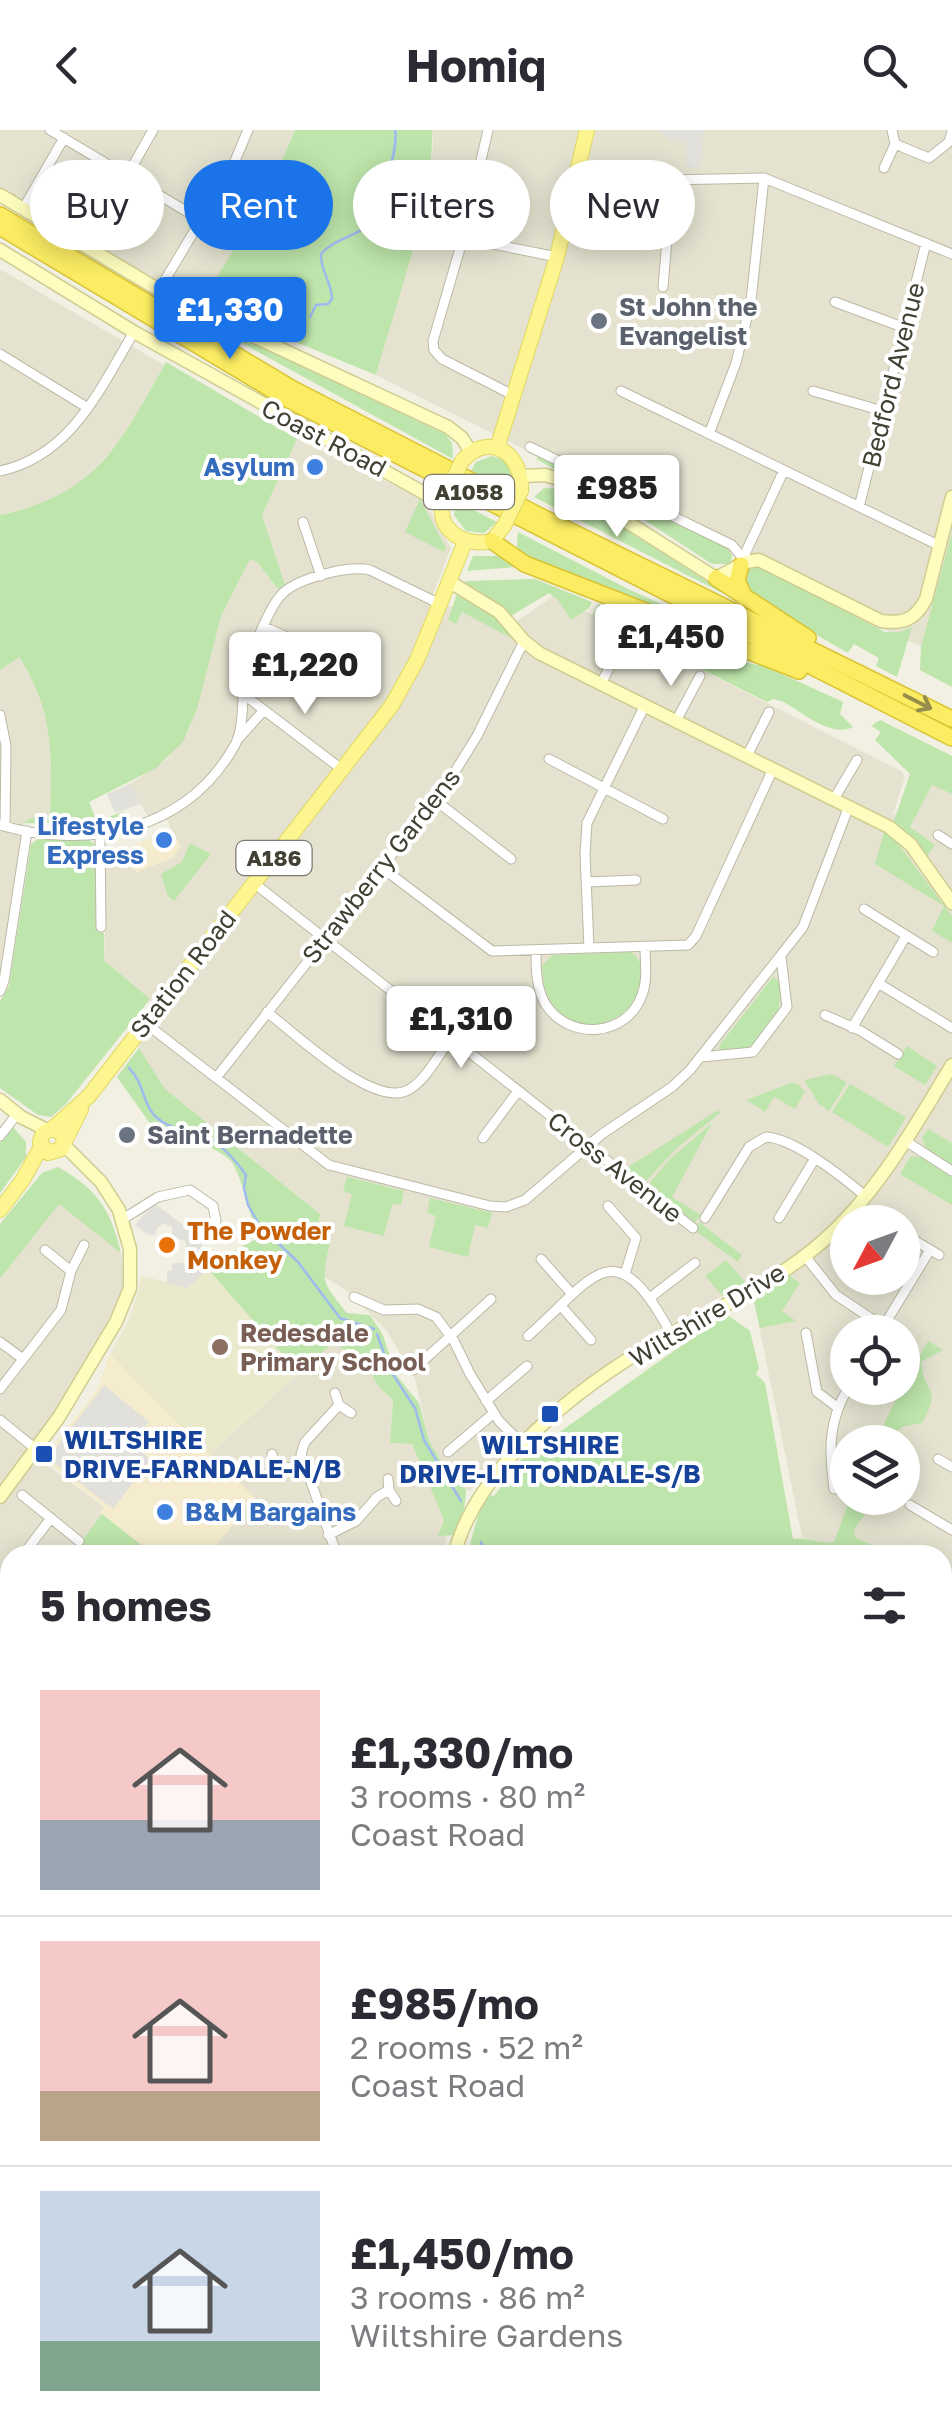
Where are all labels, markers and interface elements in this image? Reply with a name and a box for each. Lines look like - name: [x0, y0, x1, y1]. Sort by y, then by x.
- icon: back: [40, 38, 95, 93]
- text: Homiq: [406, 38, 546, 92]
- icon: search: [857, 38, 912, 93]
- chip: Buy: [30, 160, 164, 250]
- chip: Rent: [184, 160, 333, 250]
- chip: Filters: [353, 160, 530, 250]
- chip: New: [550, 160, 695, 250]
- pin: £1,330: [149, 277, 311, 362]
- street label: Bedford Avenue: [855, 279, 931, 471]
- text: £1,330: [176, 290, 284, 328]
- place label: St John the Evangelist: [619, 291, 757, 351]
- marker: St John the Evangelist: [588, 310, 610, 332]
- street label: Coast Road: [257, 392, 392, 483]
- place label: Asylum: [204, 451, 295, 482]
- pin: £985: [558, 455, 676, 540]
- marker: Asylum: [304, 456, 326, 478]
- text: £985: [576, 468, 658, 506]
- road number: A1058: [424, 475, 514, 509]
- pin: £1,450: [590, 604, 752, 689]
- text: £1,450: [617, 617, 725, 655]
- pin: £1,220: [224, 632, 386, 717]
- text: £1,220: [251, 645, 359, 683]
- one-way arrow: [903, 693, 932, 712]
- street label: Strawberry Gardens: [295, 762, 466, 970]
- place label: Lifestyle Express: [37, 810, 144, 870]
- marker: Lifestyle Express: [153, 829, 175, 851]
- road number: A186: [236, 841, 312, 875]
- street label: Station Road: [123, 903, 242, 1044]
- pin: £1,310: [380, 986, 542, 1071]
- text: £1,310: [409, 999, 513, 1037]
- street label: Cross Avenue: [542, 1104, 689, 1229]
- place label: Saint Bernadette: [147, 1119, 353, 1150]
- marker: Saint Bernadette: [116, 1124, 138, 1146]
- north arrow: [830, 1205, 920, 1295]
- map controls: [830, 1205, 920, 1515]
- place label: The Powder Monkey: [187, 1215, 332, 1275]
- marker: The Powder Monkey: [156, 1234, 178, 1256]
- street label: Wiltshire Drive: [623, 1256, 790, 1373]
- button: locate: [830, 1315, 920, 1405]
- place label: Redesdale Primary School: [240, 1317, 426, 1377]
- marker: Redesdale Primary School: [209, 1336, 231, 1358]
- marker: WILTSHIRE DRIVE-LITTONDALE-S/B: [539, 1403, 561, 1425]
- place label: WILTSHIRE DRIVE-FARNDALE-N/B: [64, 1424, 341, 1484]
- button: layers: [830, 1425, 920, 1515]
- place label: WILTSHIRE DRIVE-LITTONDALE-S/B: [399, 1429, 701, 1489]
- marker: WILTSHIRE DRIVE-FARNDALE-N/B: [33, 1443, 55, 1465]
- place label: B&M Bargains: [185, 1496, 356, 1527]
- marker: B&M Bargains: [154, 1501, 176, 1523]
- icon: filters: [857, 1578, 912, 1633]
- text: 5 homes: [40, 1580, 212, 1630]
- text: £1,330/mo: [350, 1727, 573, 1777]
- icon: home: [120, 1730, 240, 1850]
- text: 3 rooms · 80 m²: [350, 1777, 585, 1815]
- text: Coast Road: [350, 1815, 525, 1853]
- text: £985/mo: [350, 1978, 539, 2028]
- icon: home: [120, 1981, 240, 2101]
- text: 2 rooms · 52 m²: [350, 2028, 583, 2066]
- text: Coast Road: [350, 2066, 525, 2104]
- text: £1,450/mo: [350, 2228, 574, 2278]
- icon: home: [120, 2231, 240, 2351]
- text: 3 rooms · 86 m²: [350, 2278, 585, 2316]
- text: Wiltshire Gardens: [350, 2316, 623, 2354]

